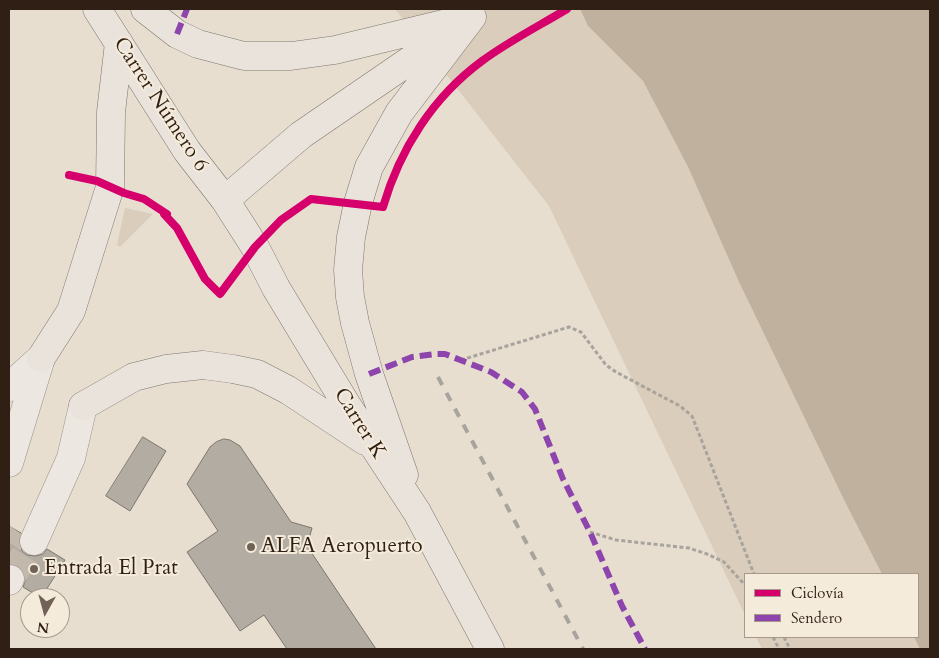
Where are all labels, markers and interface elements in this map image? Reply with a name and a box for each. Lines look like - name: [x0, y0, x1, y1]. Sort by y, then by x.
- street label: Carrer Número 6: [107, 33, 213, 177]
- street label: Carrer K: [327, 384, 391, 464]
- place label: ALFA Aeropuerto: [261, 534, 423, 560]
- marker: ALFA Aeropuerto: [245, 541, 257, 553]
- place label: Entrada El Prat: [44, 556, 178, 582]
- marker: Entrada El Prat: [28, 563, 40, 575]
- legend: [744, 573, 919, 638]
- text: Ciclovía: [791, 583, 844, 603]
- north arrow: [20, 588, 70, 638]
- text: Sendero: [791, 608, 842, 628]
- text: N: [36, 617, 50, 638]

